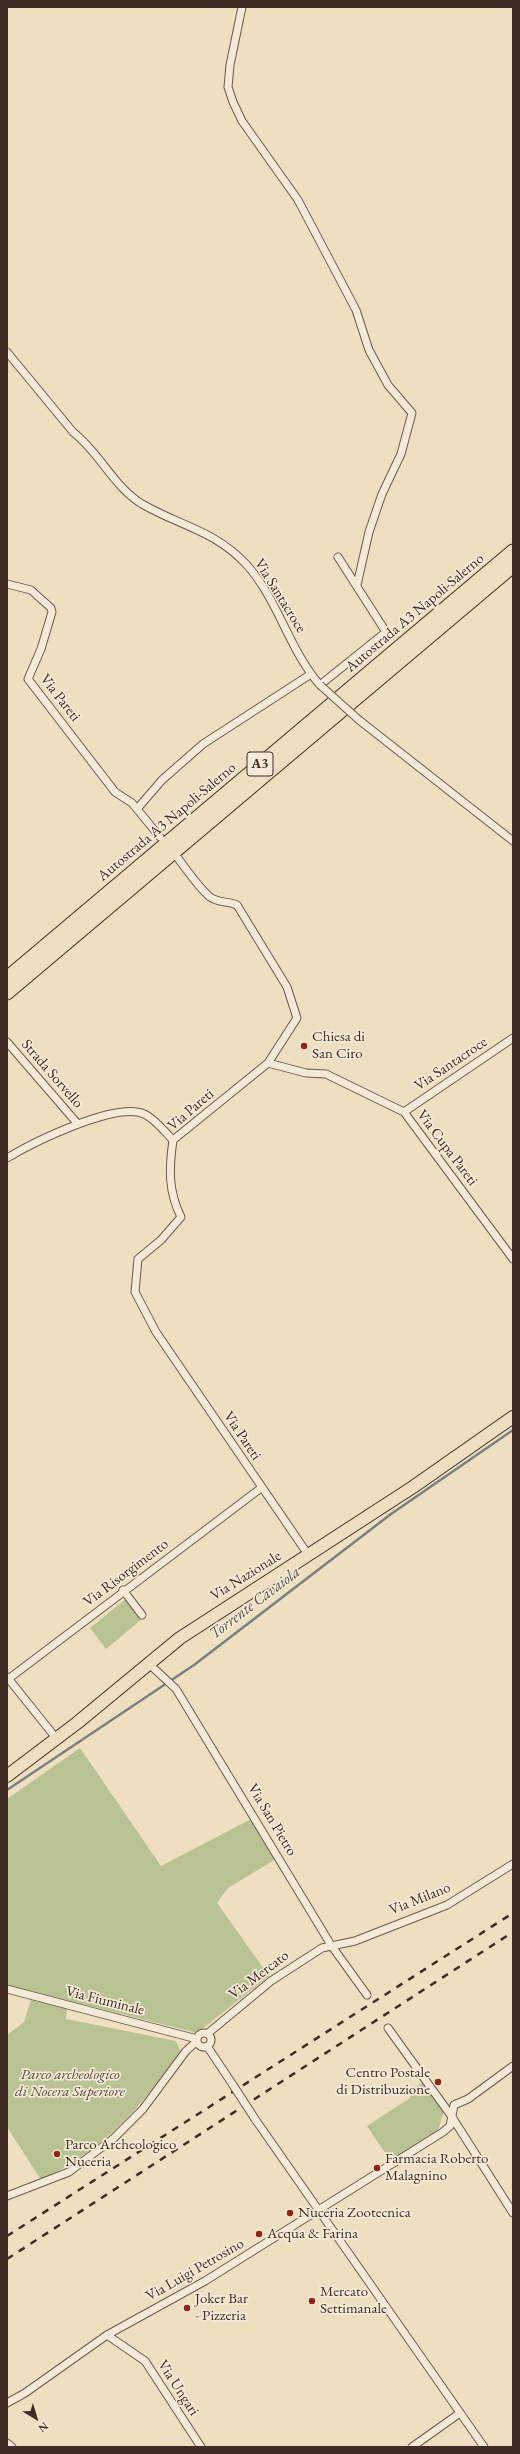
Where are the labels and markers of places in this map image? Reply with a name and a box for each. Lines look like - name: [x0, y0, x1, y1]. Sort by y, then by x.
- place label: Chiesa di San Ciro: [312, 1028, 365, 1063]
- marker: Chiesa di San Ciro: [299, 1041, 309, 1051]
- place label: Centro Postale di Distribuzione: [336, 2064, 430, 2099]
- marker: Centro Postale di Distribuzione: [433, 2077, 443, 2087]
- place label: Parco Archeologico Nuceria: [65, 2136, 176, 2171]
- marker: Parco Archeologico Nuceria: [52, 2149, 62, 2159]
- place label: Farmacia Roberto Malagnino: [385, 2150, 488, 2185]
- marker: Farmacia Roberto Malagnino: [372, 2163, 382, 2173]
- place label: Nuceria Zootecnica: [298, 2204, 411, 2222]
- marker: Nuceria Zootecnica: [285, 2208, 295, 2218]
- place label: Acqua & Farina: [267, 2225, 358, 2243]
- marker: Acqua & Farina: [254, 2229, 264, 2239]
- place label: Mercato Settimanale: [320, 2283, 387, 2318]
- place label: Joker Bar - Pizzeria: [195, 2290, 248, 2325]
- marker: Mercato Settimanale: [307, 2296, 317, 2306]
- marker: Joker Bar - Pizzeria: [182, 2303, 192, 2313]

